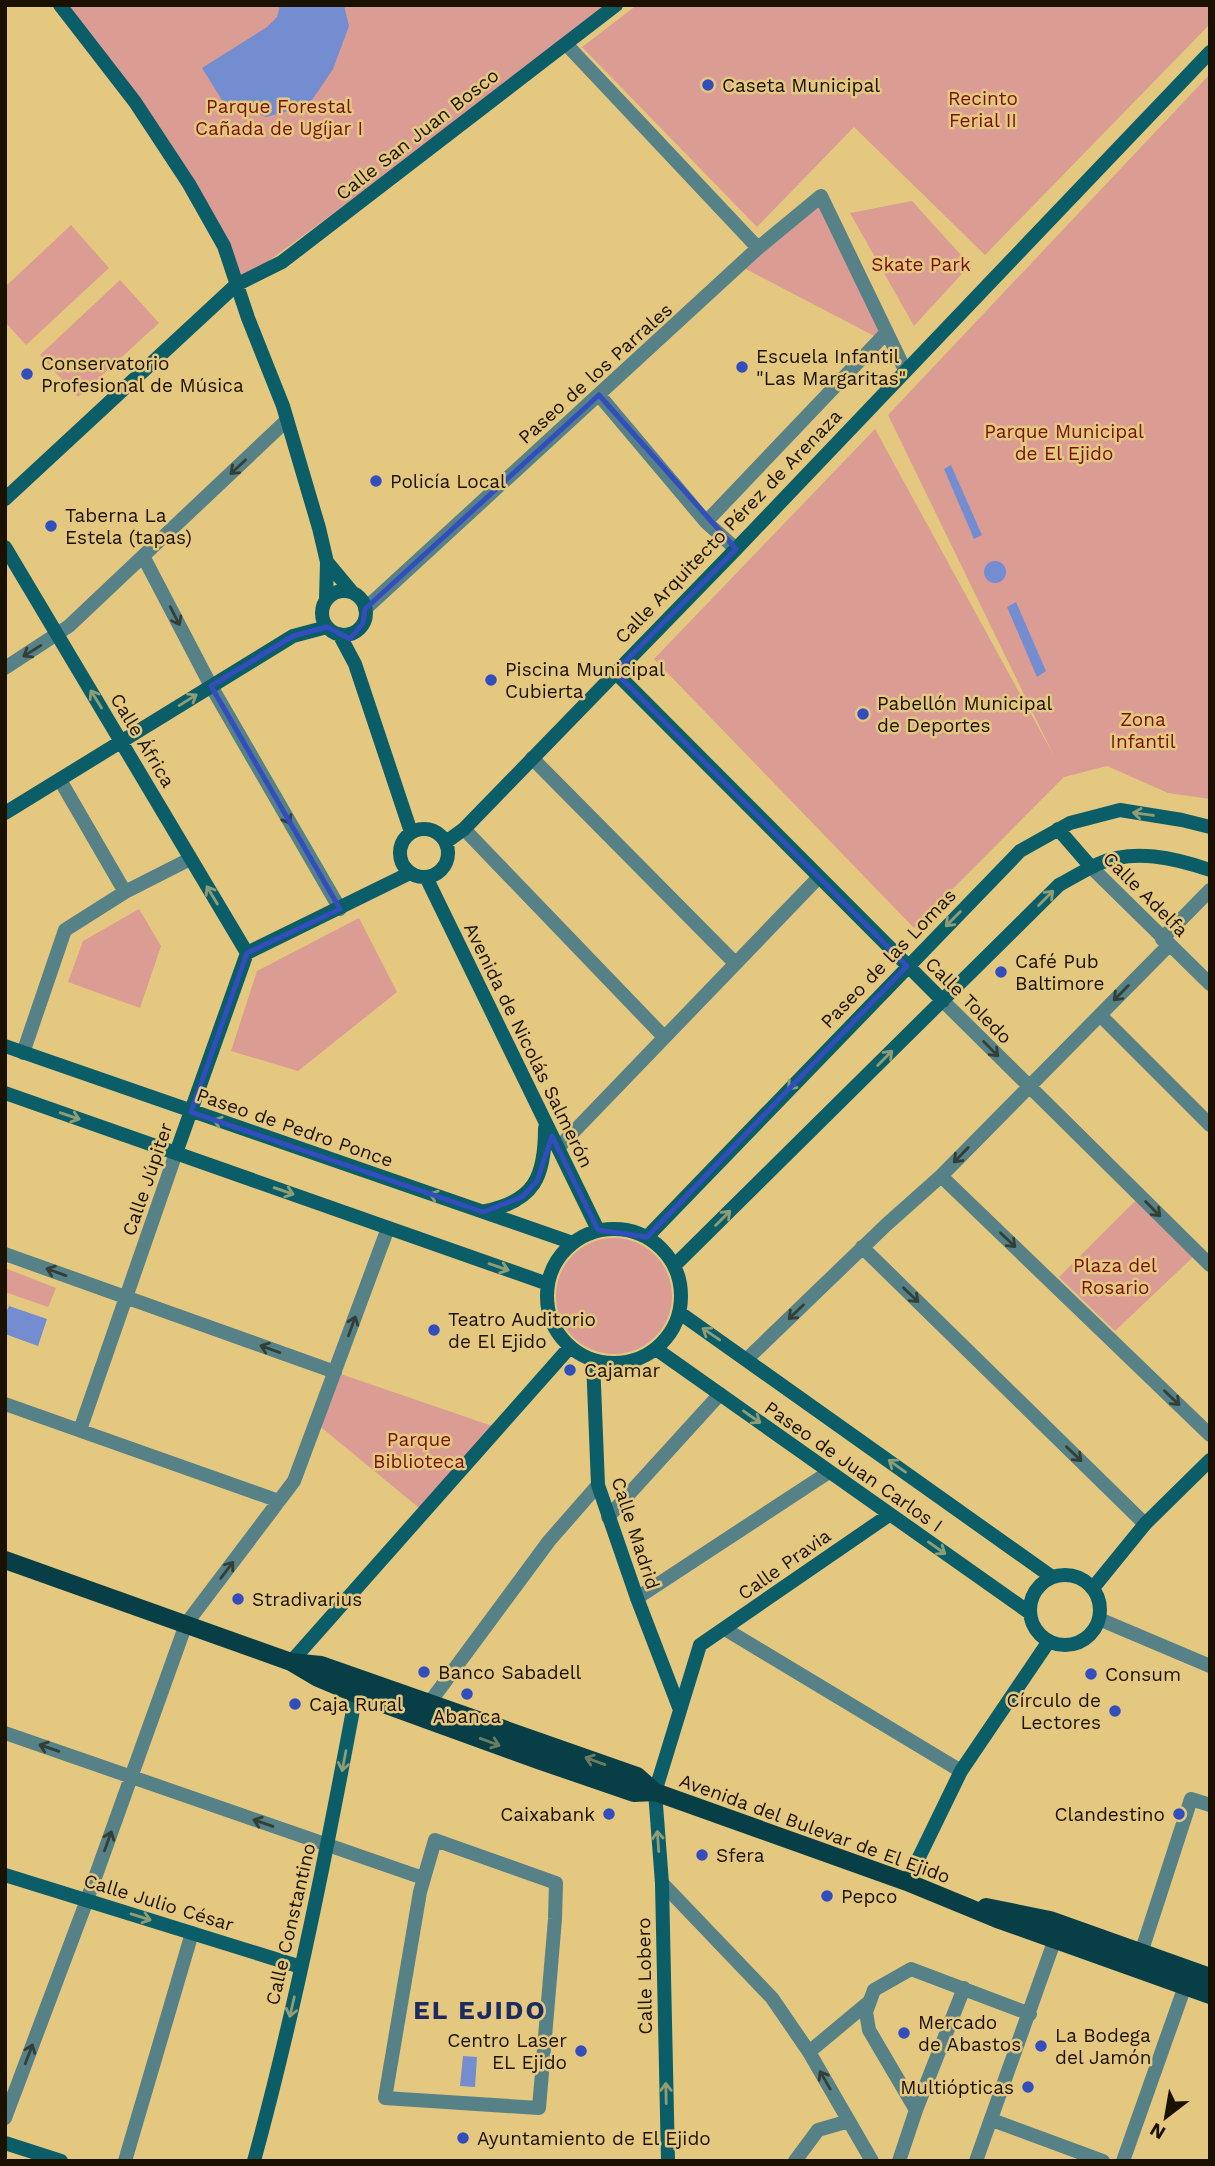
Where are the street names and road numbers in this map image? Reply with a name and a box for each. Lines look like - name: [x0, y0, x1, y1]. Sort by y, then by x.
- street label: Calle San Juan Bosco: [331, 64, 503, 205]
- street label: Paseo de los Parrales: [514, 298, 677, 449]
- street label: Calle Arquitecto Pérez de Arenaza: [610, 404, 847, 648]
- street label: Calle África: [105, 689, 180, 792]
- street label: Calle Adelfa: [1098, 847, 1193, 942]
- street label: Paseo de las Lomas: [816, 884, 961, 1033]
- street label: Avenida de Nicolás Salmerón: [459, 919, 598, 1172]
- street label: Calle Toledo: [920, 952, 1017, 1049]
- street label: Paseo de Pedro Ponce: [194, 1083, 396, 1172]
- street label: Calle Júpiter: [117, 1119, 178, 1239]
- street label: Paseo de Juan Carlos I: [760, 1396, 947, 1537]
- street label: Calle Madrid: [607, 1474, 664, 1592]
- street label: Calle Pravia: [733, 1524, 835, 1605]
- street label: Avenida del Bulevar de El Ejido: [676, 1769, 953, 1888]
- street label: Calle Constantino: [261, 1841, 320, 2007]
- street label: Calle Julio César: [81, 1869, 237, 1936]
- street label: Calle Lobero: [632, 1917, 657, 2035]

